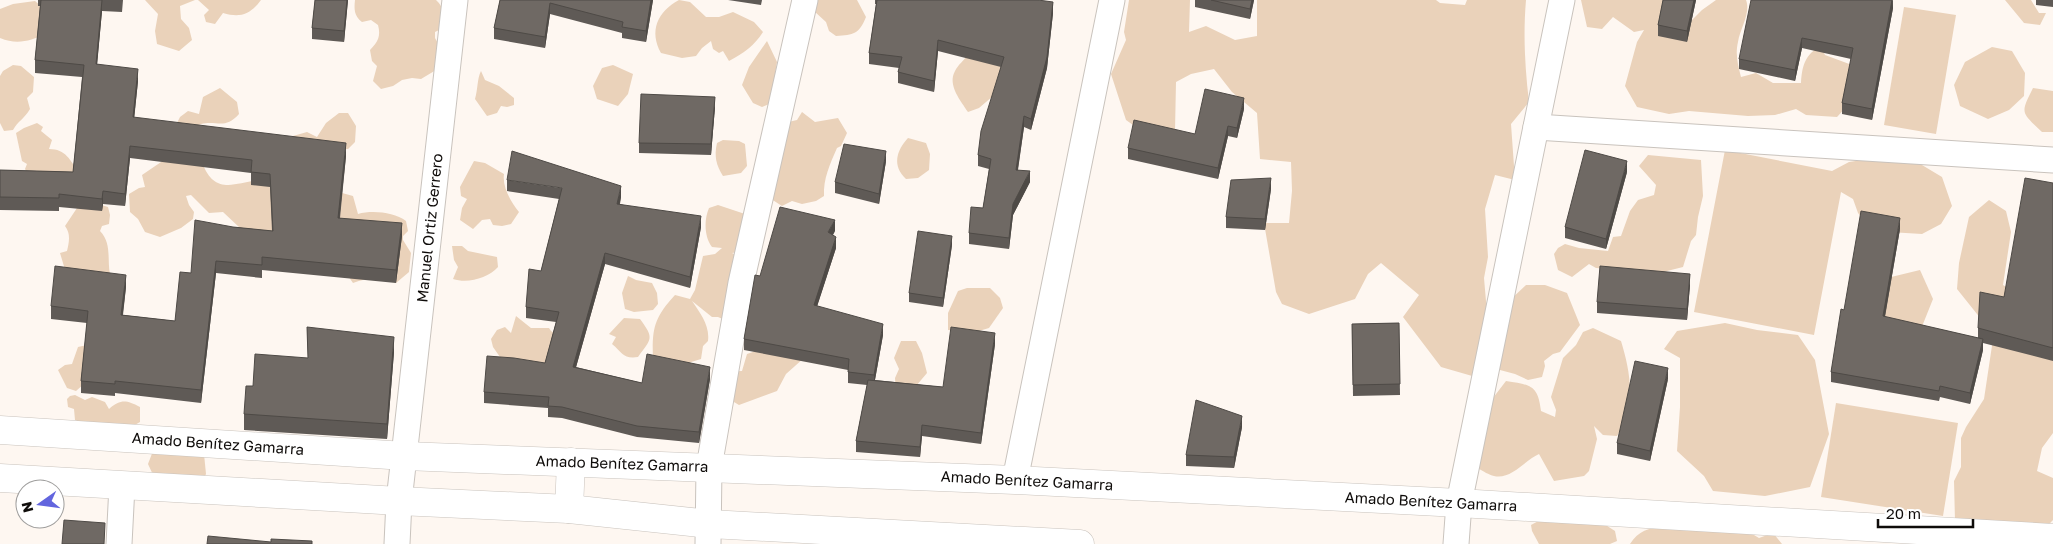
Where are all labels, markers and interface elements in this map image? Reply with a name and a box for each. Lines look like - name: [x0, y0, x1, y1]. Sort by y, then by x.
- street label: Manuel Ortiz Gerrero: [412, 152, 446, 303]
- street label: Amado Benítez Gamarra: [131, 428, 305, 458]
- street label: Amado Benítez Gamarra: [535, 451, 709, 475]
- street label: Amado Benítez Gamarra: [940, 466, 1114, 494]
- north arrow: [15, 479, 65, 529]
- street label: Amado Benítez Gamarra: [1344, 487, 1518, 515]
- scale bar: [1878, 496, 1973, 528]
- text: N: [17, 500, 36, 514]
- text: 20 m: [1886, 504, 1921, 522]

